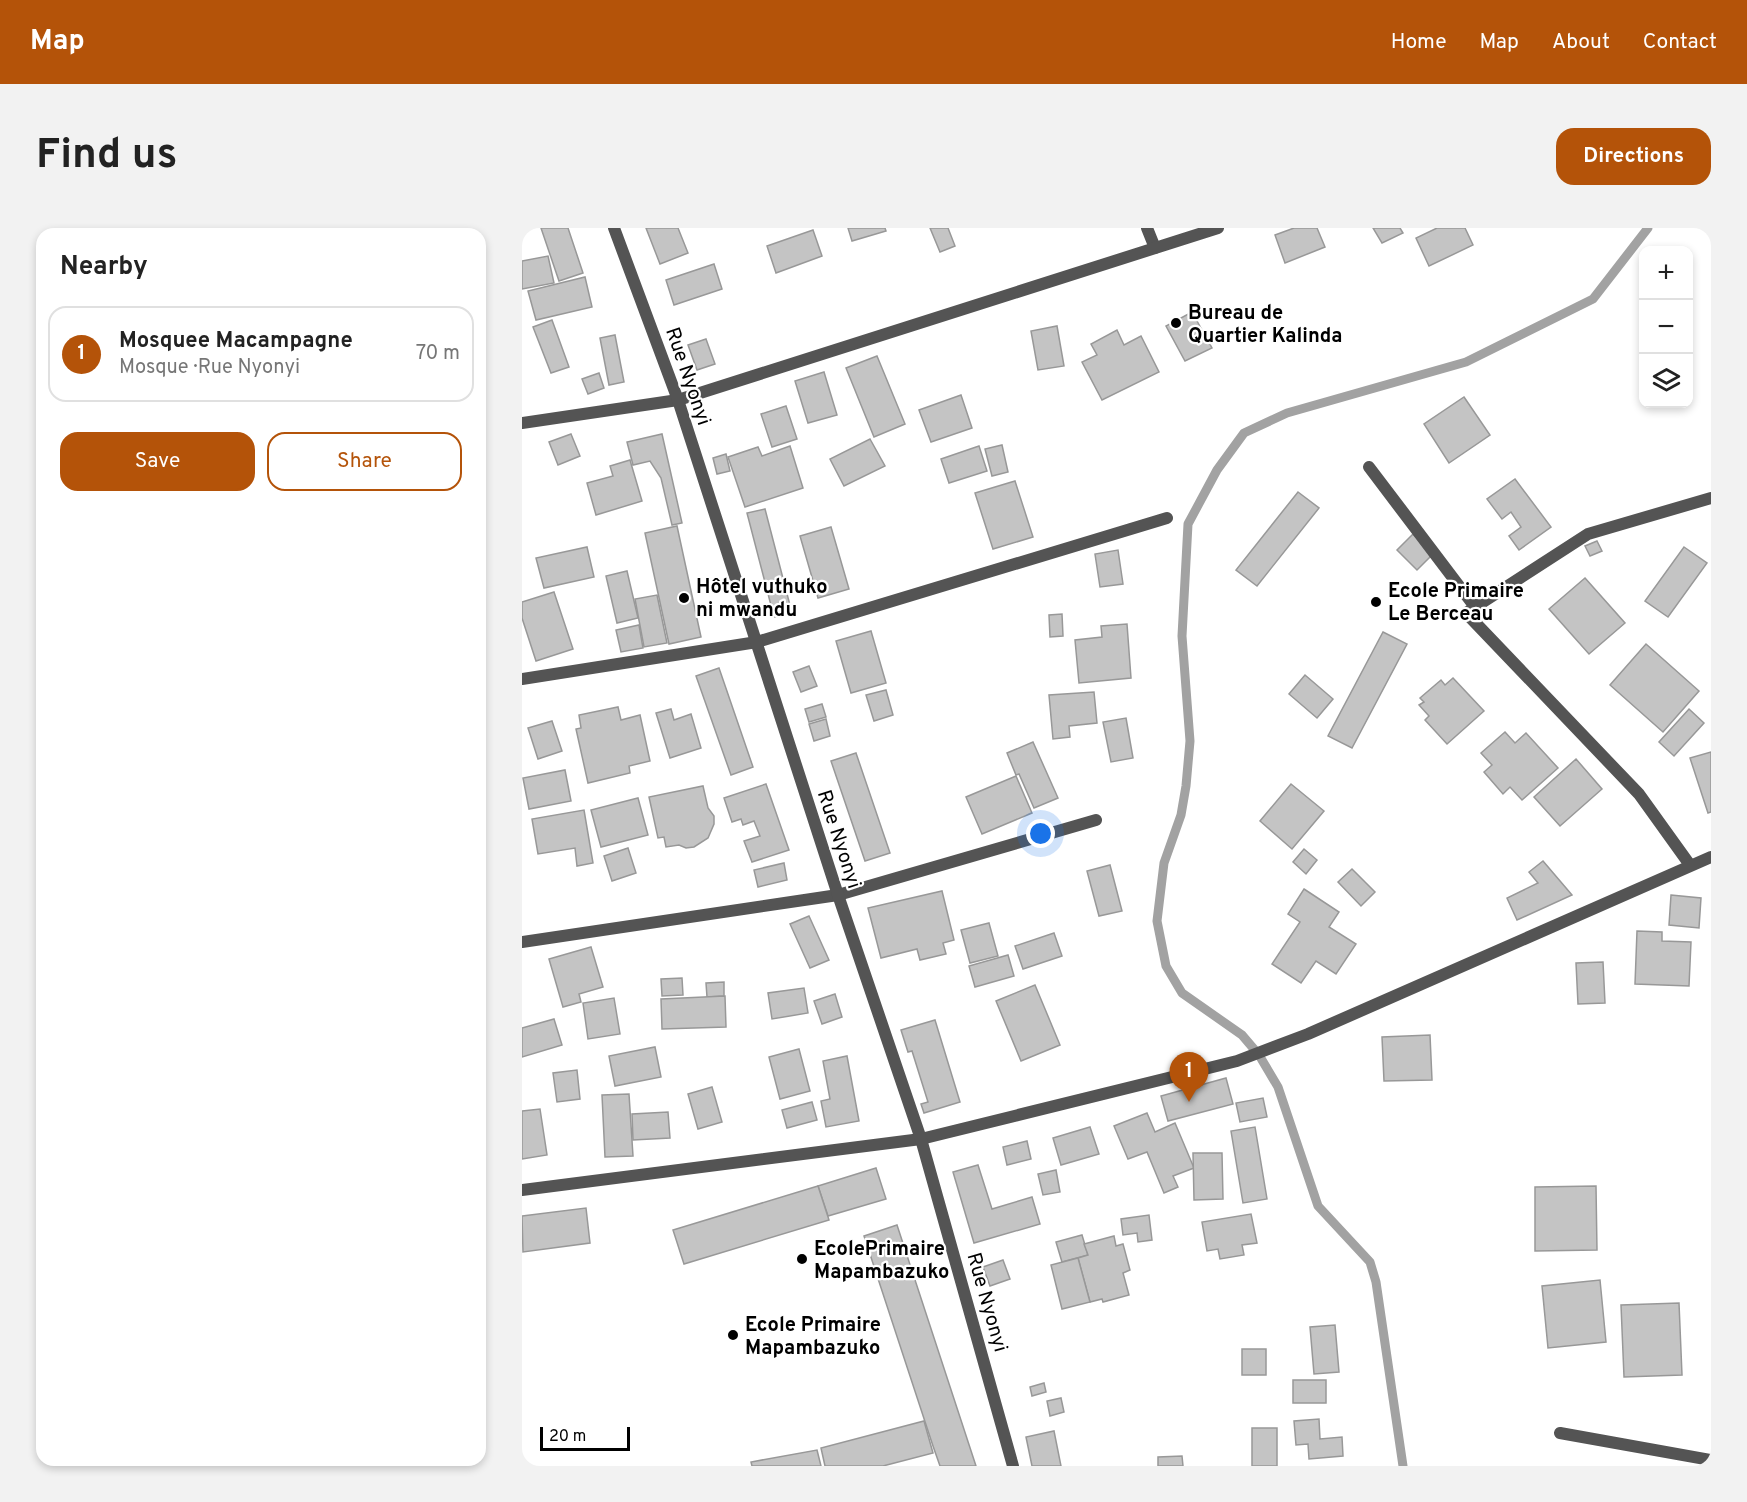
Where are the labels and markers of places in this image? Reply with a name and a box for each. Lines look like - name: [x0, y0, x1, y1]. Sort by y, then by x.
- place label: Bureau de Quartier Kalinda: [1188, 301, 1343, 350]
- marker: Bureau de Quartier Kalinda: [1169, 316, 1183, 330]
- place label: Hôtel vuthuko ni mwandu: [696, 575, 828, 624]
- place label: Ecole Primaire Le Berceau: [1388, 579, 1524, 628]
- marker: Hôtel vuthuko ni mwandu: [677, 591, 691, 605]
- marker: Ecole Primaire Le Berceau: [1369, 595, 1383, 609]
- pin: 1: [1170, 1052, 1208, 1102]
- place label: EcolePrimaire Mapambazuko: [814, 1237, 949, 1286]
- marker: EcolePrimaire Mapambazuko: [795, 1252, 809, 1266]
- place label: Ecole Primaire Mapambazuko: [745, 1313, 881, 1362]
- marker: Ecole Primaire Mapambazuko: [726, 1328, 740, 1342]

